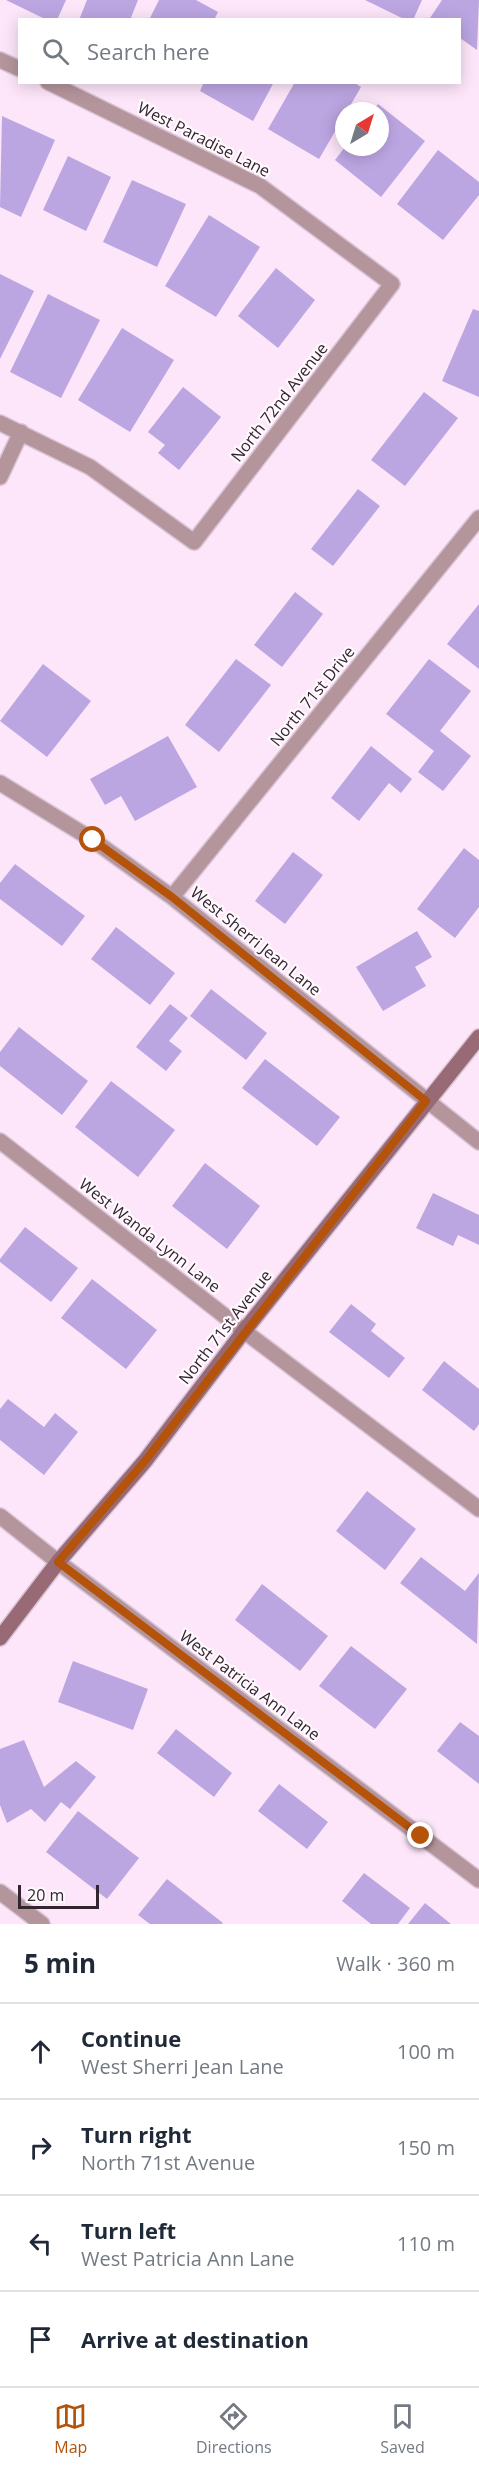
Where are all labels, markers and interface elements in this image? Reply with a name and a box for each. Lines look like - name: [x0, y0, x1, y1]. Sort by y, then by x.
- search box: [18, 18, 461, 84]
- icon: search: [39, 35, 72, 68]
- text: Search here: [87, 36, 210, 66]
- street label: West Paradise Lane: [134, 96, 274, 182]
- north arrow: [335, 102, 389, 156]
- street label: North 72nd Avenue: [225, 338, 333, 466]
- street label: North 71st Drive: [265, 641, 359, 751]
- route start: [79, 826, 105, 852]
- street label: West Sherri Jean Lane: [186, 881, 326, 1001]
- street label: West Wanda Lynn Lane: [75, 1173, 225, 1297]
- street label: North 71st Avenue: [173, 1265, 277, 1389]
- street label: West Patricia Ann Lane: [175, 1625, 325, 1745]
- route end: [407, 1822, 433, 1848]
- scale bar: [18, 1882, 99, 1910]
- text: 20 m: [27, 1884, 64, 1906]
- text: 5 min: [24, 1945, 96, 1981]
- text: Walk · 360 m: [336, 1950, 455, 1977]
- text: Continue: [81, 2023, 181, 2053]
- icon: ahead: [24, 2035, 57, 2068]
- text: 100 m: [397, 2038, 455, 2065]
- text: West Sherri Jean Lane: [81, 2053, 284, 2080]
- text: Turn right: [81, 2119, 192, 2149]
- icon: right: [24, 2131, 57, 2164]
- text: 150 m: [397, 2134, 455, 2161]
- text: North 71st Avenue: [81, 2149, 255, 2176]
- text: Turn left: [81, 2215, 176, 2245]
- icon: left: [24, 2227, 57, 2260]
- text: 110 m: [397, 2230, 455, 2257]
- text: West Patricia Ann Lane: [81, 2245, 294, 2272]
- icon: arrive: [24, 2323, 57, 2356]
- text: Arrive at destination: [81, 2324, 309, 2354]
- tab: Map: [54, 2400, 87, 2458]
- tab: Directions: [196, 2400, 272, 2458]
- tab: Saved: [380, 2400, 425, 2458]

